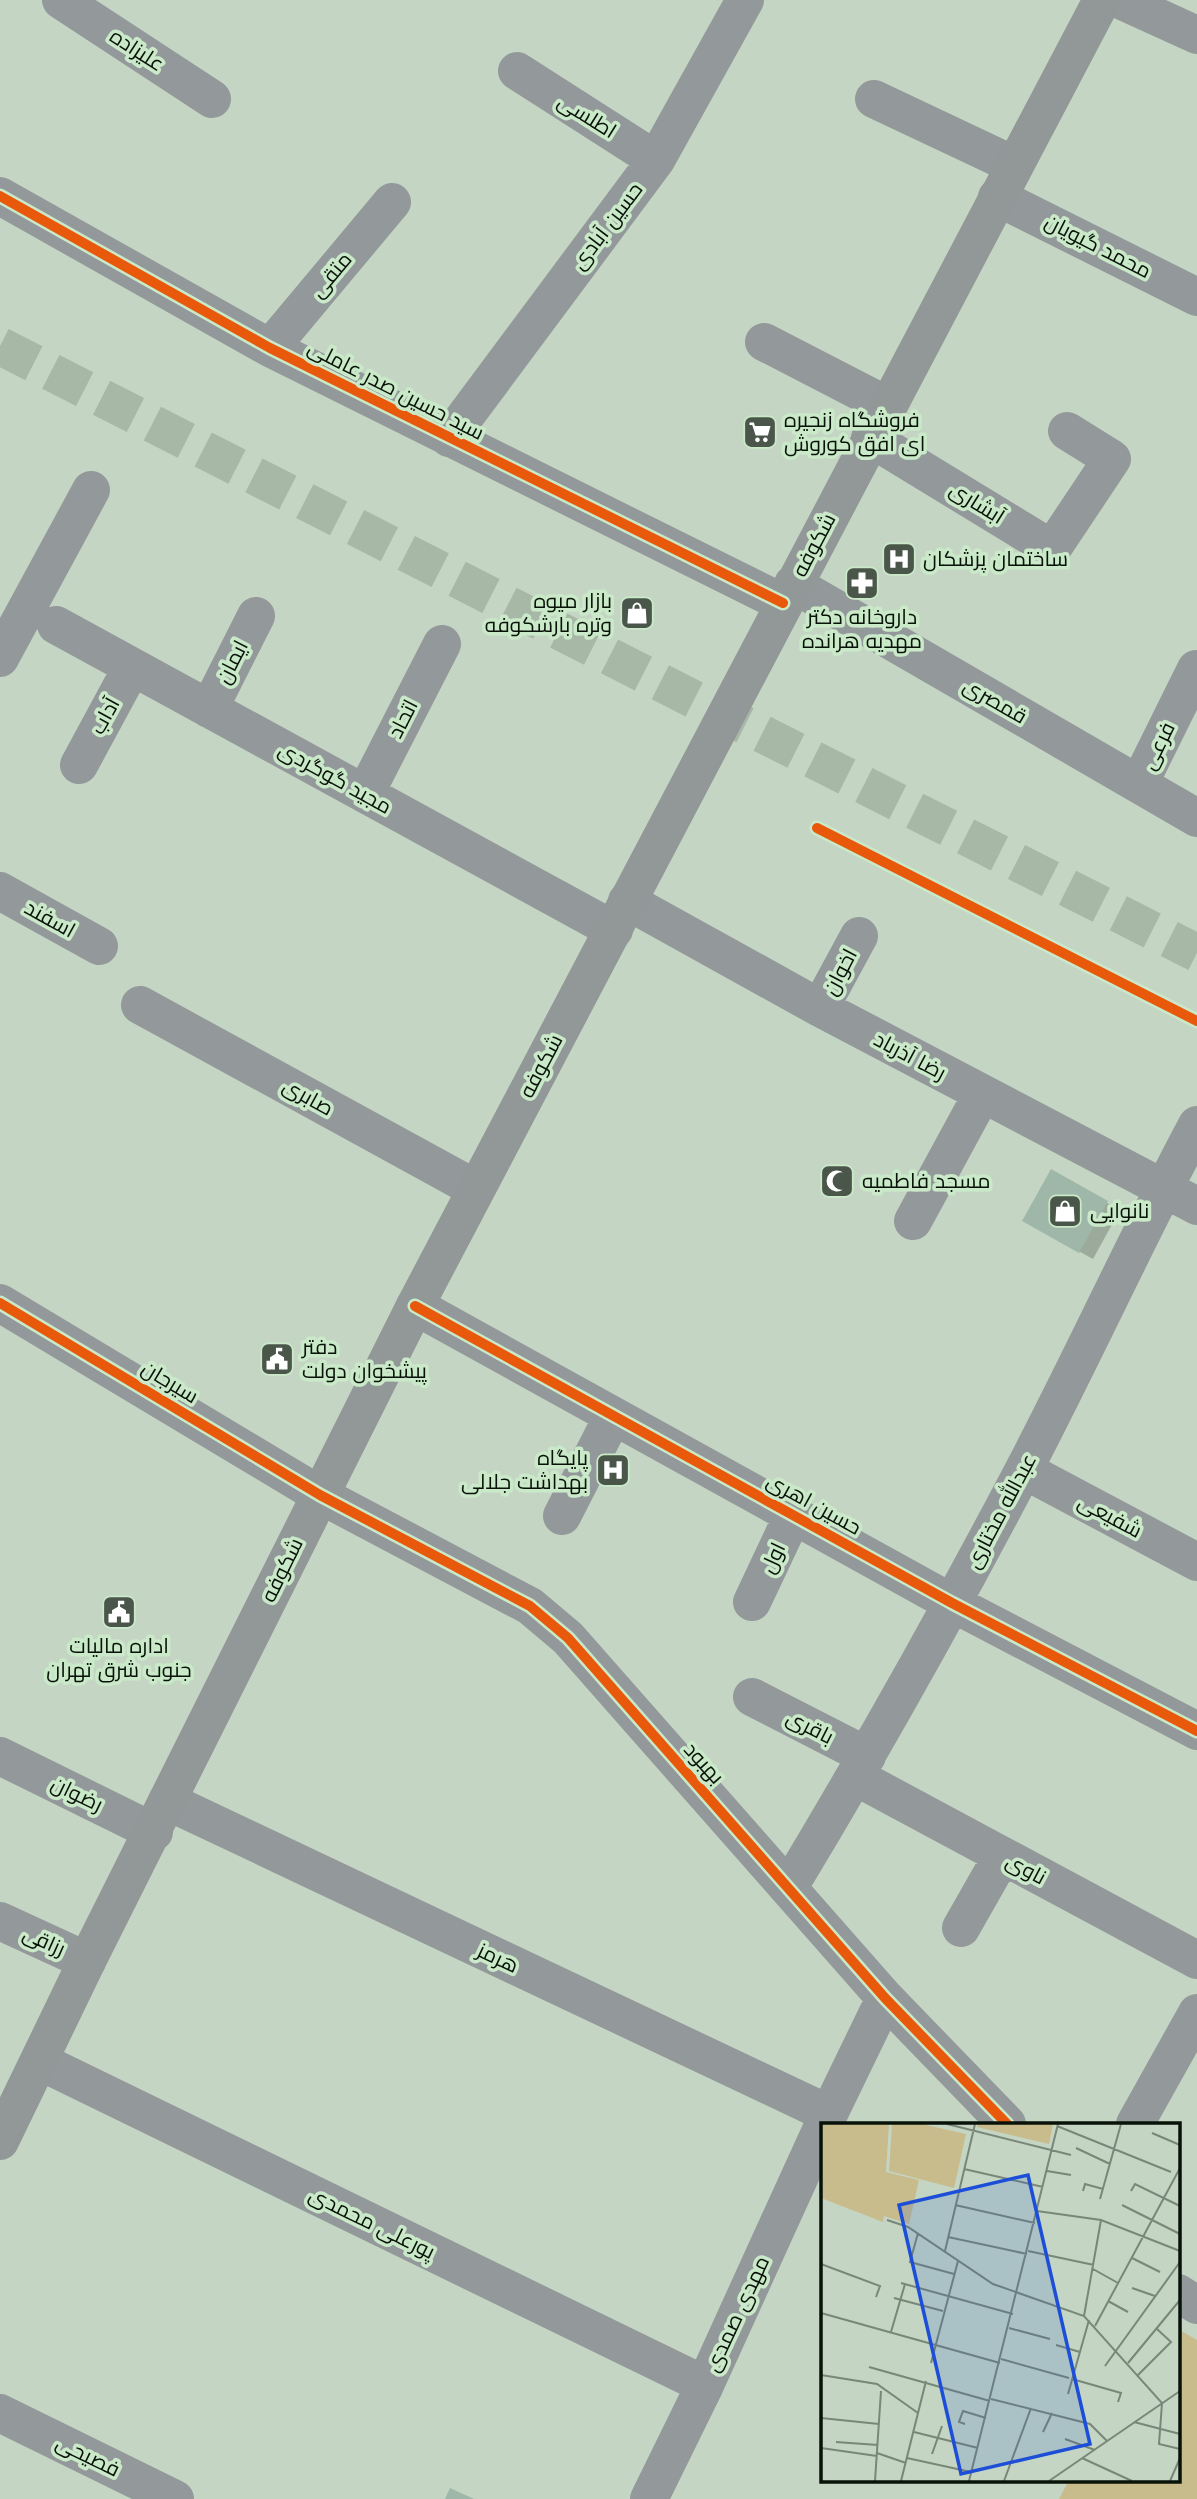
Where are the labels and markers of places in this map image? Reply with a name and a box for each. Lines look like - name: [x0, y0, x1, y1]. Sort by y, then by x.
- place label: فروشگاه زنجیره ای افق کوروش: [784, 407, 925, 457]
- supermarket icon: فروشگاه زنجیره ای افق کوروش: [741, 413, 779, 451]
- hospital icon: ساختمان پزشکان: [880, 540, 918, 578]
- place label: ساختمان پزشکان: [923, 546, 1068, 573]
- pharmacy icon: داروخانه دکتر مهدیه هرانده: [843, 564, 881, 602]
- place label: بازار میوه وتره بارشکوفه: [485, 588, 612, 638]
- shop icon: بازار میوه وتره بارشکوفه: [618, 594, 656, 632]
- place label: داروخانه دکتر مهدیه هرانده: [802, 604, 922, 654]
- mosque icon: مسجد فاطمیه: [818, 1162, 856, 1200]
- place label: مسجد فاطمیه: [862, 1168, 991, 1194]
- shop icon: نانوایی: [1046, 1192, 1084, 1230]
- place label: نانوایی: [1090, 1198, 1149, 1224]
- place label: دفتر پیشخوان دولت: [301, 1334, 427, 1385]
- public building icon: دفتر پیشخوان دولت: [258, 1340, 296, 1378]
- place label: پایگاه بهداشت جلالی: [461, 1445, 588, 1495]
- hospital icon: پایگاه بهداشت جلالی: [594, 1451, 632, 1489]
- public building icon: اداره مالیات جنوب شرق تهران: [100, 1593, 138, 1631]
- place label: اداره مالیات جنوب شرق تهران: [46, 1633, 192, 1683]

